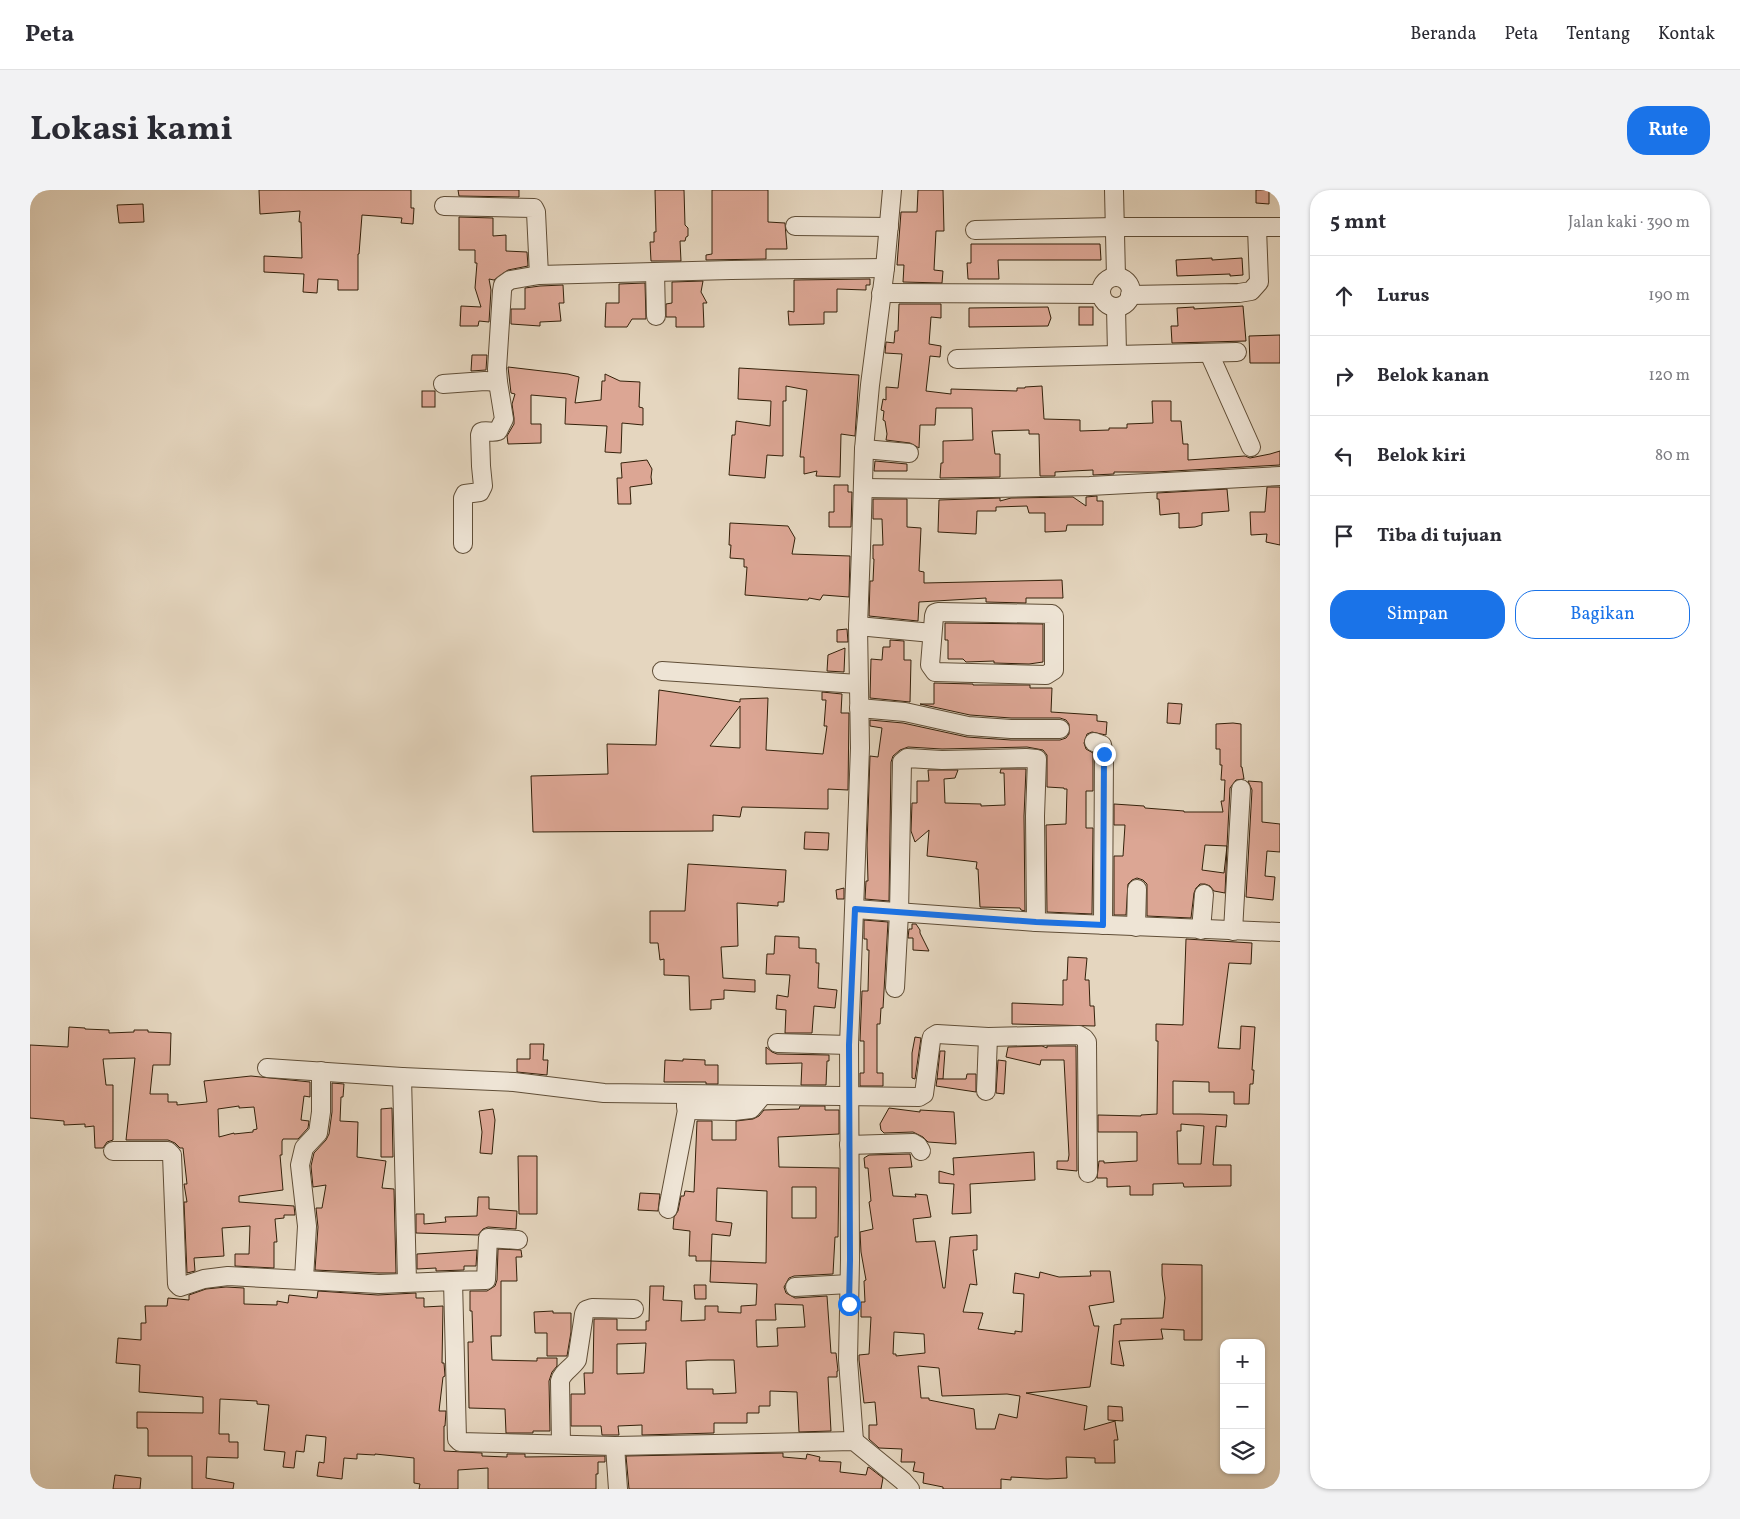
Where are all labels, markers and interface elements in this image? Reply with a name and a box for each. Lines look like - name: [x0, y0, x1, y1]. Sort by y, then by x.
- text: Peta: [25, 18, 74, 52]
- text: Beranda: [1410, 22, 1476, 47]
- text: Peta: [1504, 22, 1538, 47]
- text: Tentang: [1566, 22, 1630, 47]
- text: Kontak: [1658, 22, 1715, 47]
- text: Lokasi kami: [30, 106, 233, 154]
- button: Rute: [1627, 106, 1710, 155]
- text: 5 mnt: [1330, 208, 1386, 237]
- text: Jalan kaki · 390 m: [1568, 212, 1690, 234]
- icon: ahead: [1330, 282, 1358, 310]
- text: Lurus: [1377, 283, 1429, 309]
- text: 190 m: [1648, 285, 1690, 307]
- icon: right: [1330, 362, 1358, 390]
- text: Belok kanan: [1377, 363, 1489, 389]
- text: 120 m: [1648, 365, 1690, 387]
- icon: left: [1330, 442, 1358, 470]
- text: Belok kiri: [1377, 443, 1466, 469]
- text: 80 m: [1655, 445, 1690, 467]
- icon: arrive: [1330, 522, 1358, 550]
- text: Tiba di tujuan: [1377, 523, 1502, 549]
- button: Simpan: [1330, 590, 1505, 639]
- button: Bagikan: [1515, 590, 1690, 639]
- route end: [1093, 743, 1116, 766]
- route start: [838, 1293, 861, 1316]
- map controls: [1220, 1339, 1265, 1474]
- button: +: [1220, 1339, 1265, 1384]
- button: −: [1220, 1384, 1265, 1429]
- button: layers: [1220, 1429, 1265, 1474]

